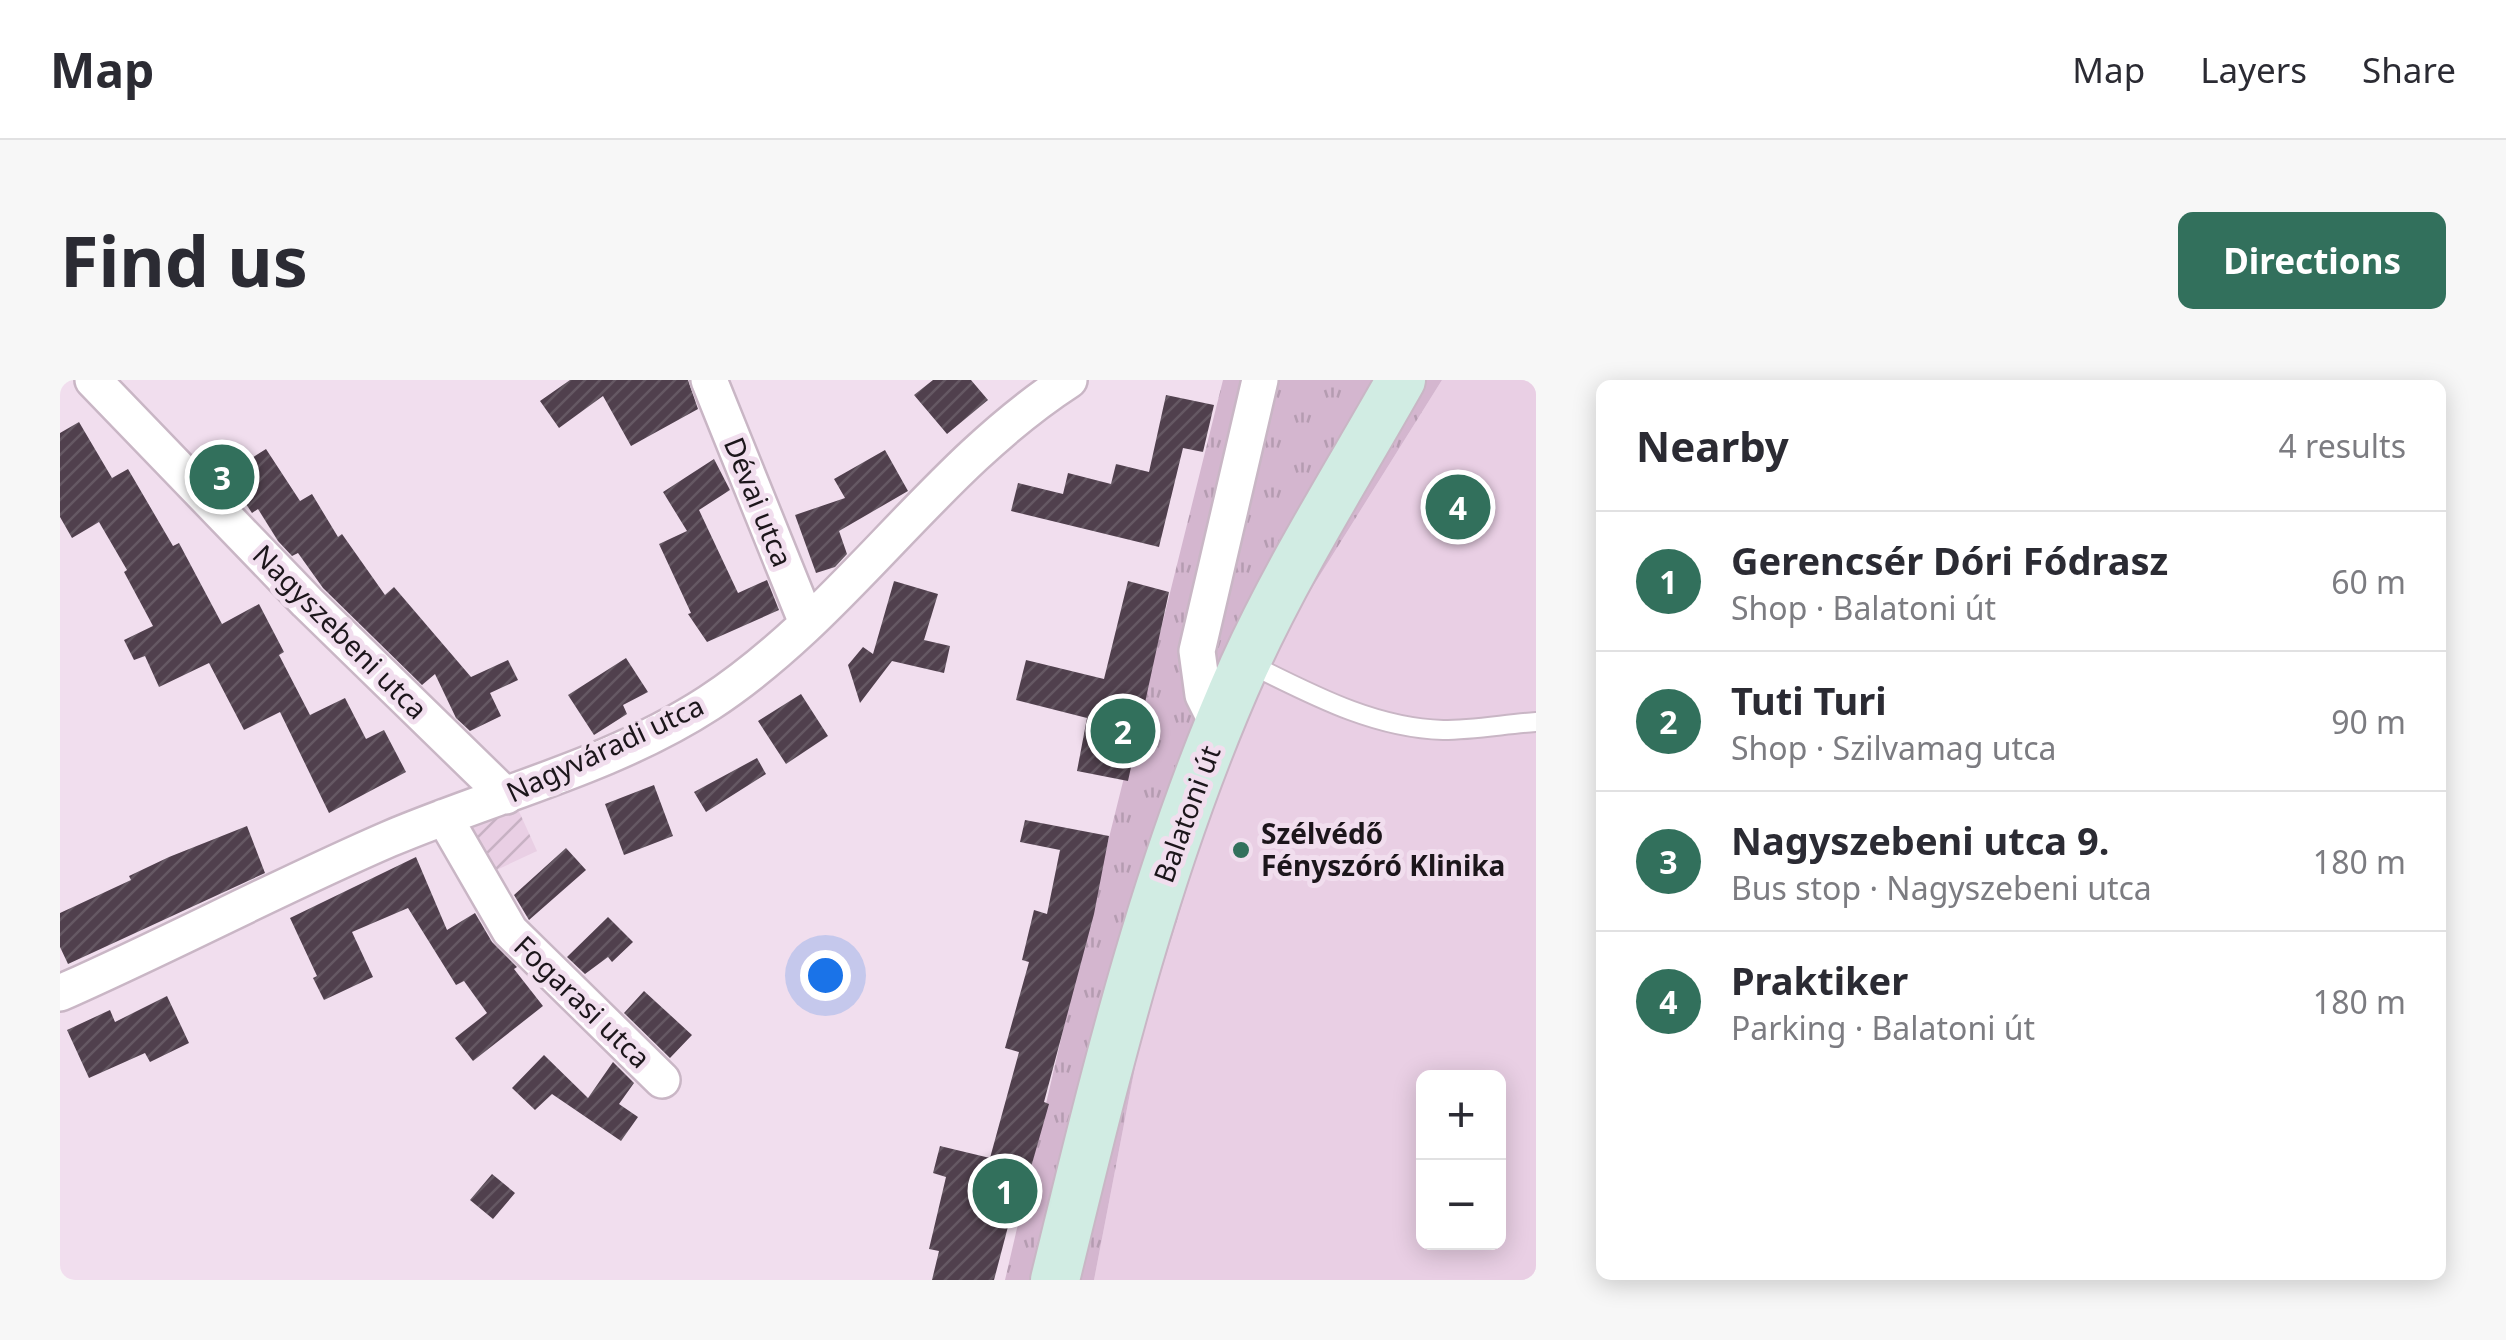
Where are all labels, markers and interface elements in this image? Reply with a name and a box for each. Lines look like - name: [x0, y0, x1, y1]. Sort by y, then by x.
- text: Map: [50, 37, 154, 102]
- text: Map: [2072, 46, 2145, 93]
- text: Layers: [2200, 46, 2307, 93]
- text: Share: [2362, 46, 2456, 93]
- text: Find us: [60, 212, 308, 308]
- button: Directions: [2178, 212, 2446, 309]
- text: Nearby: [1636, 417, 1789, 474]
- text: 4 results: [2279, 424, 2406, 467]
- street label: Dévai utca: [716, 431, 802, 572]
- pin: 3: [190, 439, 254, 514]
- pin: 4: [1426, 470, 1490, 544]
- text: Gerencsér Dóri Fódrasz: [1731, 534, 2168, 586]
- street label: Nagyszebeni utca: [245, 536, 436, 727]
- text: 1: [1659, 560, 1678, 603]
- text: 60 m: [2331, 560, 2406, 603]
- text: Shop · Balatoni út: [1731, 586, 1996, 629]
- text: Tuti Turi: [1731, 674, 1887, 726]
- street label: Nagyváradi utca: [500, 686, 709, 810]
- pin: 2: [1090, 694, 1156, 768]
- text: 2: [1659, 700, 1678, 743]
- text: 90 m: [2331, 700, 2406, 743]
- text: Shop · Szilvamag utca: [1731, 726, 2056, 769]
- street label: Balatoni út: [1144, 740, 1228, 887]
- place label: Szélvédő Fényszóró Klinika: [1261, 814, 1505, 884]
- text: Nagyszebeni utca 9.: [1731, 814, 2109, 866]
- marker: Szélvédő Fényszóró Klinika: [1230, 839, 1252, 861]
- text: 3: [1659, 840, 1678, 883]
- text: 180 m: [2313, 840, 2406, 883]
- text: Bus stop · Nagyszebeni utca: [1731, 866, 2152, 909]
- street label: Fogarasi utca: [506, 927, 659, 1076]
- your location: [800, 950, 851, 1001]
- text: Praktiker: [1731, 954, 1908, 1006]
- text: 4: [1659, 980, 1678, 1023]
- text: 180 m: [2313, 980, 2406, 1023]
- text: Parking · Balatoni út: [1731, 1006, 2035, 1049]
- map controls: [1416, 1070, 1506, 1250]
- button: +: [1416, 1070, 1506, 1160]
- pin: 1: [972, 1154, 1038, 1228]
- button: −: [1416, 1160, 1506, 1250]

